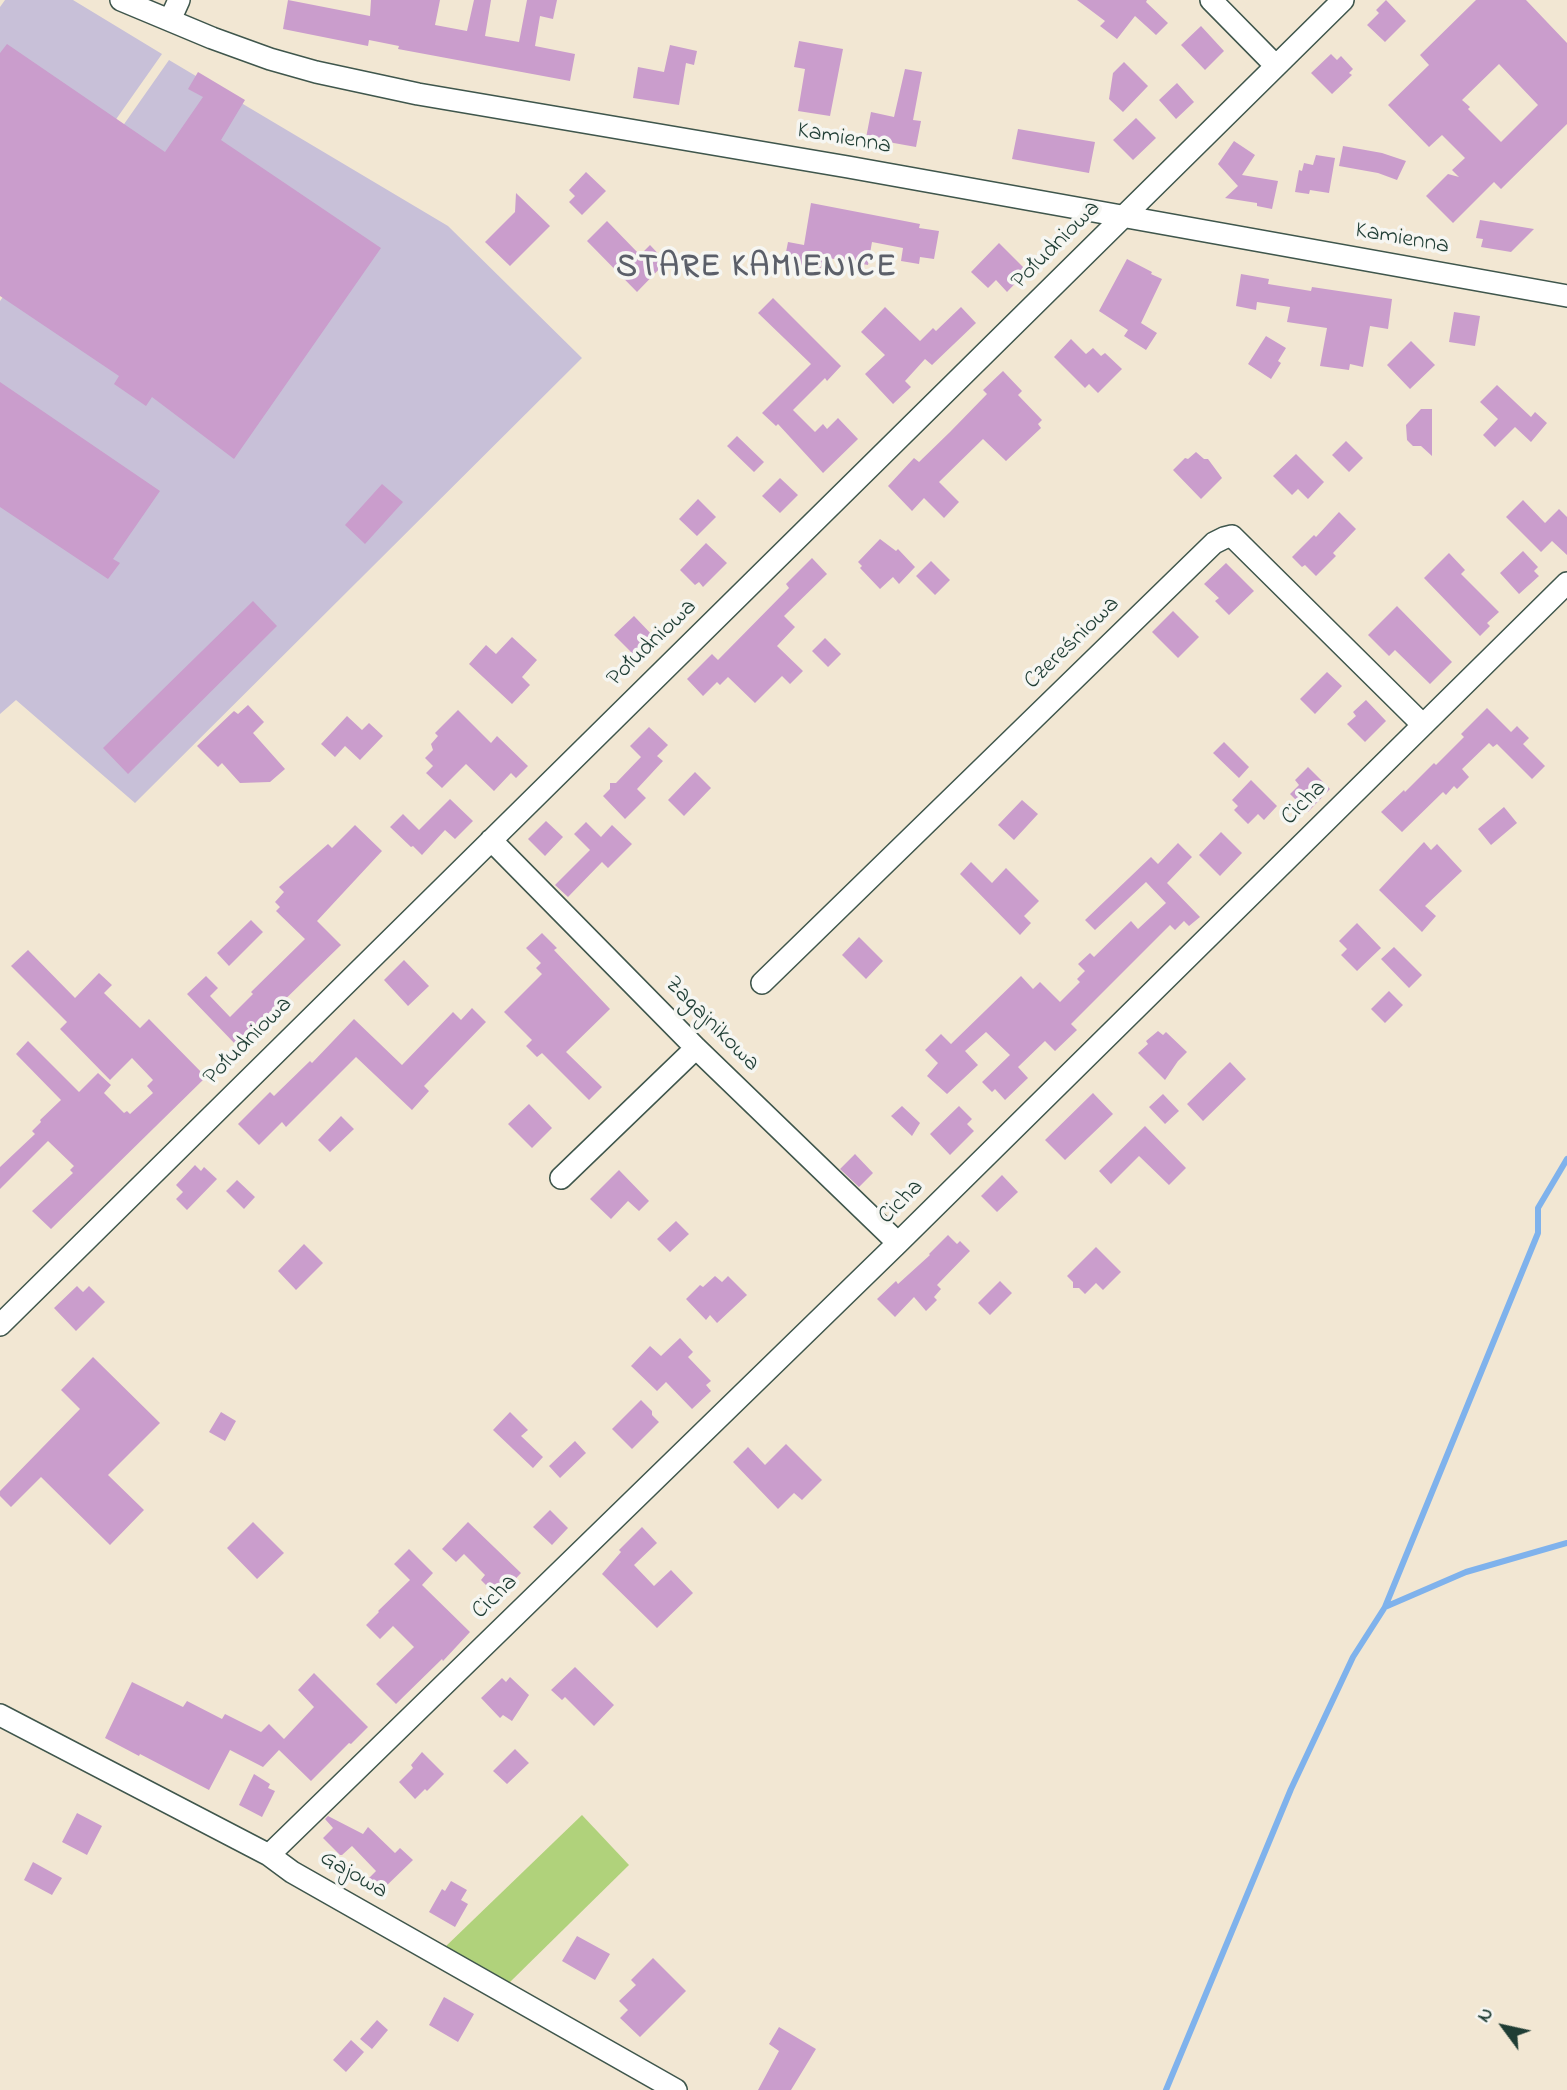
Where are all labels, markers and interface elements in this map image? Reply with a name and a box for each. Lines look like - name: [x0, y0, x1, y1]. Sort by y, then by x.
- street label: Kamienna: [795, 118, 893, 162]
- street label: Południowa: [1006, 195, 1108, 297]
- street label: Kamienna: [1353, 218, 1451, 262]
- district label: STARE KAMIENICE: [618, 251, 896, 289]
- street label: Czereśniowa: [1019, 591, 1127, 697]
- street label: Południowa: [602, 594, 704, 694]
- street label: Cicha: [1276, 775, 1334, 833]
- street label: Zagajnikowa: [657, 971, 765, 1079]
- street label: Południowa: [198, 991, 300, 1093]
- street label: Cicha: [873, 1174, 931, 1232]
- street label: Cicha: [467, 1569, 525, 1627]
- street label: Gajowa: [314, 1845, 392, 1907]
- north arrow: [1469, 1992, 1539, 2062]
- text: N: [1471, 2003, 1501, 2028]

